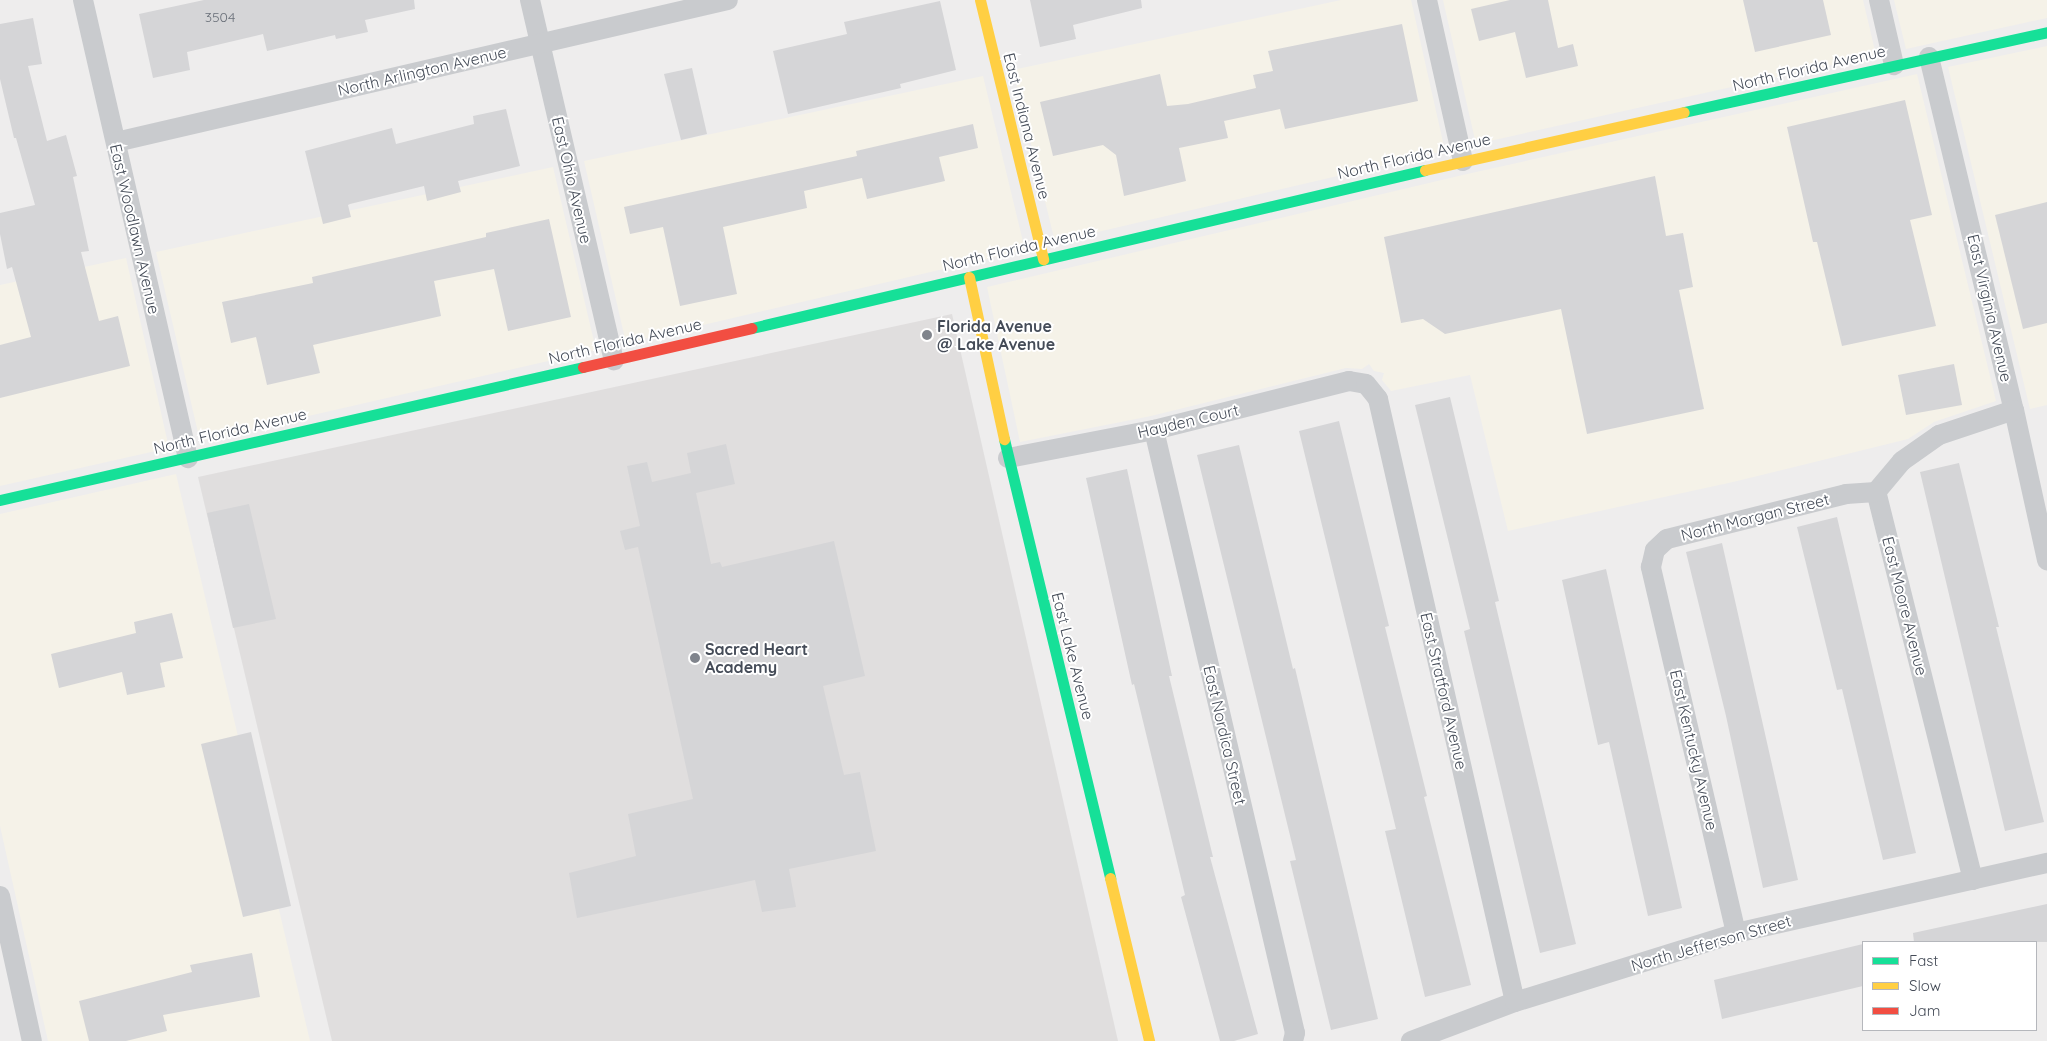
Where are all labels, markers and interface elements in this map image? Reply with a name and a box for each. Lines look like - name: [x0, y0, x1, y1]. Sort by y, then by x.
- house number: 3504: [205, 9, 235, 25]
- street label: North Florida Avenue: [1731, 41, 1887, 95]
- street label: North Arlington Avenue: [336, 42, 508, 100]
- street label: East Indiana Avenue: [1000, 51, 1054, 201]
- street label: East Ohio Avenue: [548, 115, 596, 245]
- street label: North Florida Avenue: [1336, 129, 1492, 183]
- street label: East Woodlawn Avenue: [106, 142, 164, 316]
- street label: North Florida Avenue: [941, 221, 1097, 275]
- street label: East Virginia Avenue: [1964, 232, 2016, 384]
- street label: North Florida Avenue: [547, 314, 703, 368]
- place label: Florida Avenue @ Lake Avenue: [937, 316, 1055, 354]
- marker: Florida Avenue @ Lake Avenue: [921, 329, 933, 341]
- street label: Hayden Court: [1135, 400, 1241, 442]
- street label: North Florida Avenue: [152, 404, 308, 458]
- street label: North Morgan Street: [1679, 489, 1831, 545]
- street label: East Moore Avenue: [1878, 535, 1932, 677]
- street label: East Lake Avenue: [1048, 590, 1098, 722]
- street label: East Stratford Avenue: [1417, 611, 1471, 771]
- place label: Sacred Heart Academy: [705, 639, 808, 677]
- marker: Sacred Heart Academy: [689, 652, 701, 664]
- street label: East Nordica Street: [1200, 663, 1250, 807]
- street label: East Kentucky Avenue: [1666, 668, 1722, 832]
- street label: North Jefferson Street: [1629, 911, 1793, 975]
- legend: [1862, 941, 2037, 1031]
- text: Fast: [1909, 951, 1938, 970]
- text: Slow: [1909, 976, 1941, 995]
- text: Jam: [1909, 1001, 1940, 1020]

